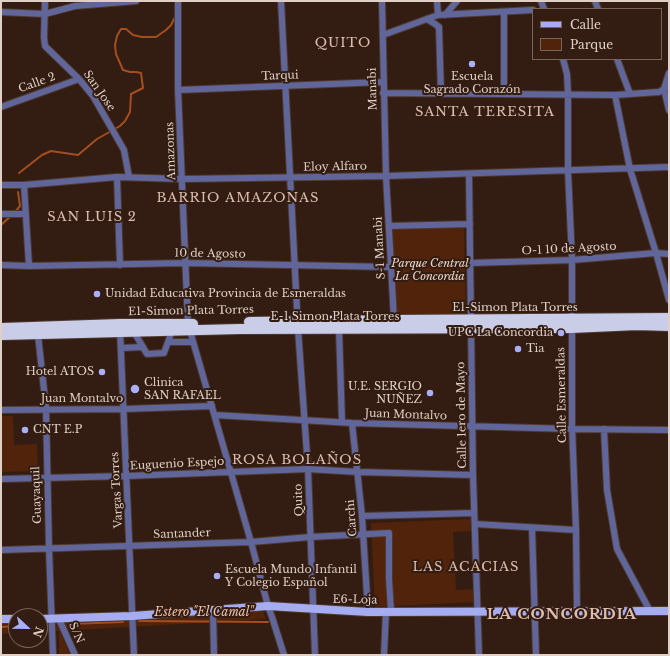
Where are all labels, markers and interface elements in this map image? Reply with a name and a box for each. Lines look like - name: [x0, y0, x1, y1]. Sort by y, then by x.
- legend: [532, 8, 662, 60]
- text: Calle: [570, 17, 601, 32]
- district label: QUITO: [315, 35, 371, 51]
- text: Parque: [570, 37, 613, 52]
- marker: Escuela Sagrado Corazón: [467, 59, 477, 69]
- street label: San Jose: [80, 68, 118, 114]
- street label: Manabi: [366, 68, 380, 110]
- street label: Tarqui: [261, 69, 299, 83]
- street label: Calle 2: [17, 70, 57, 96]
- place label: Escuela Sagrado Corazón: [423, 70, 521, 96]
- district label: SANTA TERESITA: [415, 104, 555, 120]
- street label: Amazonas: [163, 122, 179, 180]
- street label: Eloy Alfaro: [303, 160, 367, 174]
- district label: BARRIO AMAZONAS: [157, 190, 319, 206]
- district label: SAN LUIS 2: [47, 209, 137, 225]
- street label: S-1 Manabi: [372, 216, 388, 280]
- street label: O-1 10 de Agosto: [521, 240, 617, 258]
- street label: 10 de Agosto: [174, 247, 246, 261]
- park label: Parque Central La Concordia: [391, 257, 469, 283]
- place label: Unidad Educativa Provincia de Esmeraldas: [105, 287, 346, 301]
- marker: Unidad Educativa Provincia de Esmeraldas: [92, 289, 102, 299]
- street label: E1-Simon Plata Torres: [452, 301, 578, 315]
- street label: E1-Simon Plata Torres: [128, 303, 254, 319]
- street label: E-1 Simon Plata Torres: [271, 310, 399, 324]
- place label: UPC La Concordia: [448, 326, 553, 340]
- marker: UPC La Concordia: [556, 328, 566, 338]
- place label: Tia: [526, 342, 544, 356]
- marker: Tia: [513, 344, 523, 354]
- street label: Calle Esmeraldas: [555, 347, 569, 443]
- street label: Calle 1ero de Mayo: [454, 361, 470, 469]
- place label: Hotel ATOS: [26, 365, 94, 379]
- marker: Hotel ATOS: [97, 367, 107, 377]
- place label: Clinica SAN RAFAEL: [144, 376, 221, 402]
- place label: U.E. SERGIO NUÑEZ: [348, 380, 422, 406]
- marker: Clinica SAN RAFAEL: [129, 383, 141, 395]
- marker: U.E. SERGIO NUÑEZ: [425, 388, 435, 398]
- street label: Juan Montalvo: [41, 392, 123, 406]
- street label: Juan Montalvo: [365, 407, 447, 423]
- place label: CNT E.P: [33, 423, 82, 437]
- marker: CNT E.P: [20, 425, 30, 435]
- street label: Vargas Torres: [108, 452, 126, 528]
- district label: ROSA BOLAÑOS: [232, 452, 362, 468]
- street label: Euguenio Espejo: [129, 455, 225, 473]
- street label: Guayaquil: [29, 466, 45, 524]
- street label: Quito: [292, 483, 306, 517]
- street label: Carchi: [344, 499, 360, 537]
- street label: Santander: [153, 526, 211, 542]
- district label: LAS ACACIAS: [413, 559, 519, 575]
- place label: Escuela Mundo Infantil Y Colegio Español: [225, 563, 357, 589]
- marker: Escuela Mundo Infantil Y Colegio Español: [212, 571, 222, 581]
- street label: E6-Loja: [333, 593, 377, 607]
- water label: Estero "El Camal": [154, 606, 254, 620]
- district label: LA CONCORDIA: [487, 606, 637, 624]
- north arrow: [8, 608, 48, 648]
- street label: S/N: [65, 620, 87, 646]
- text: N: [30, 625, 47, 640]

